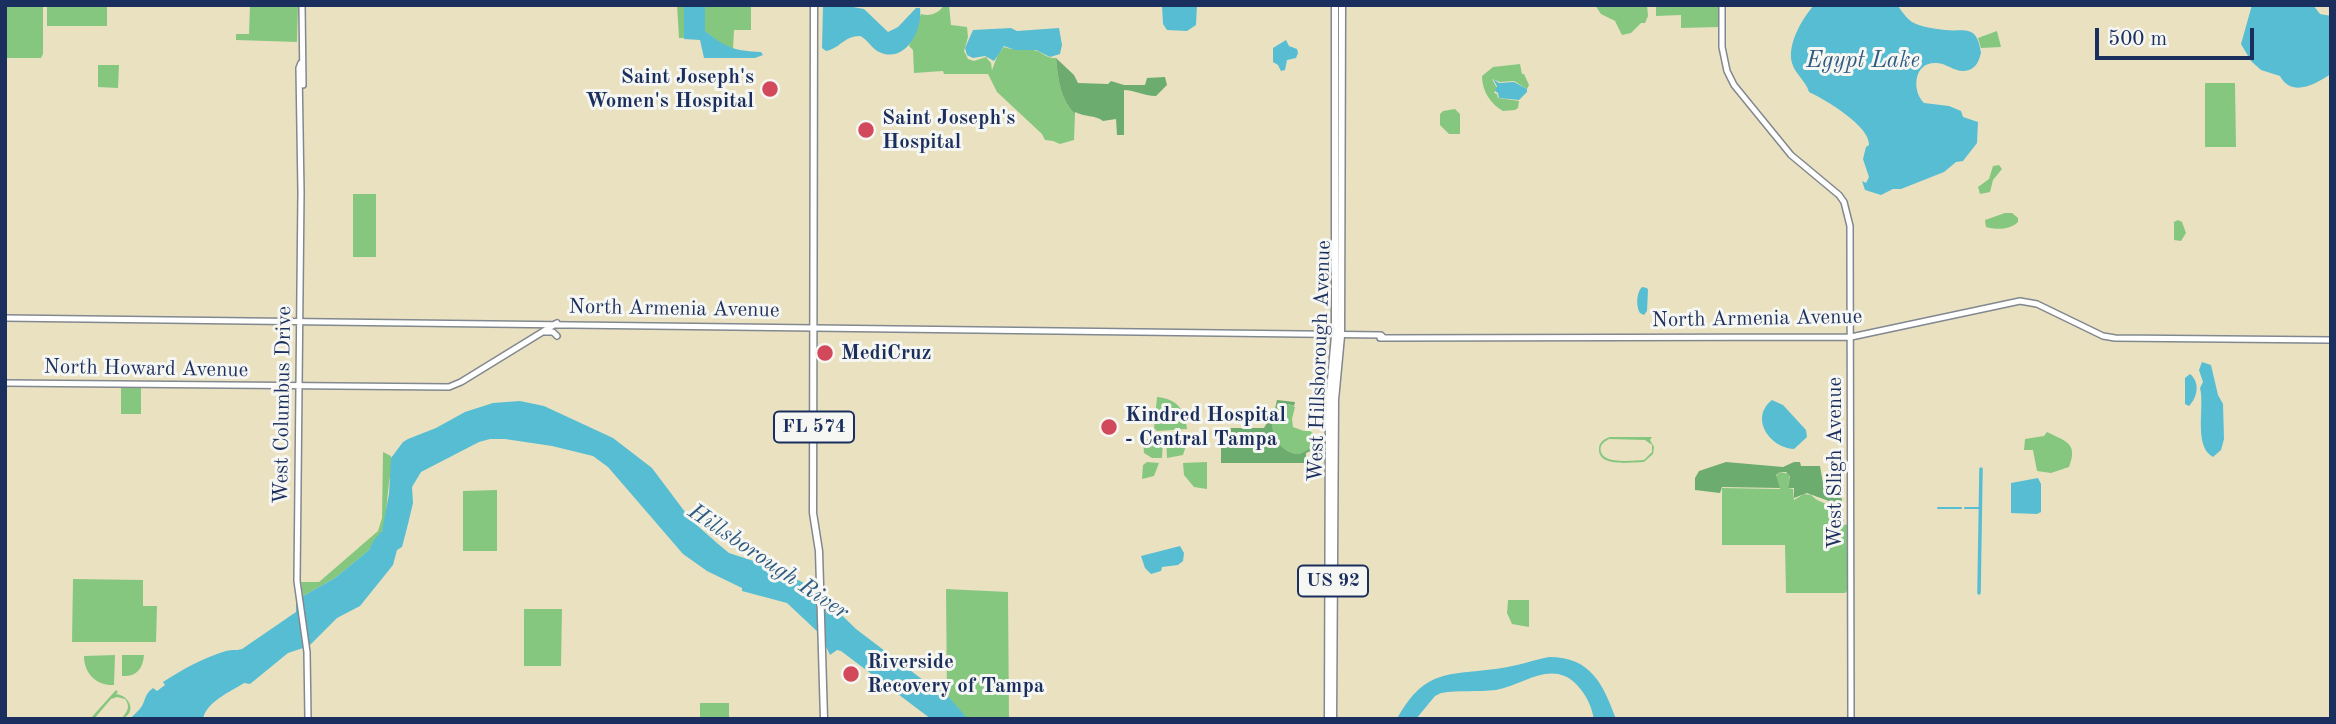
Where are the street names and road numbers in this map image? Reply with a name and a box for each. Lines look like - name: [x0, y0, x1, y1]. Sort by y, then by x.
- street label: West Hillsborough Avenue: [1303, 240, 1337, 482]
- street label: North Armenia Avenue: [568, 295, 780, 323]
- street label: North Armenia Avenue: [1651, 305, 1863, 333]
- street label: West Columbus Drive: [269, 306, 297, 504]
- street label: North Howard Avenue: [43, 355, 249, 383]
- street label: West Sligh Avenue: [1822, 377, 1848, 549]
- road number: FL 574: [774, 412, 854, 442]
- road number: US 92: [1298, 566, 1368, 596]

